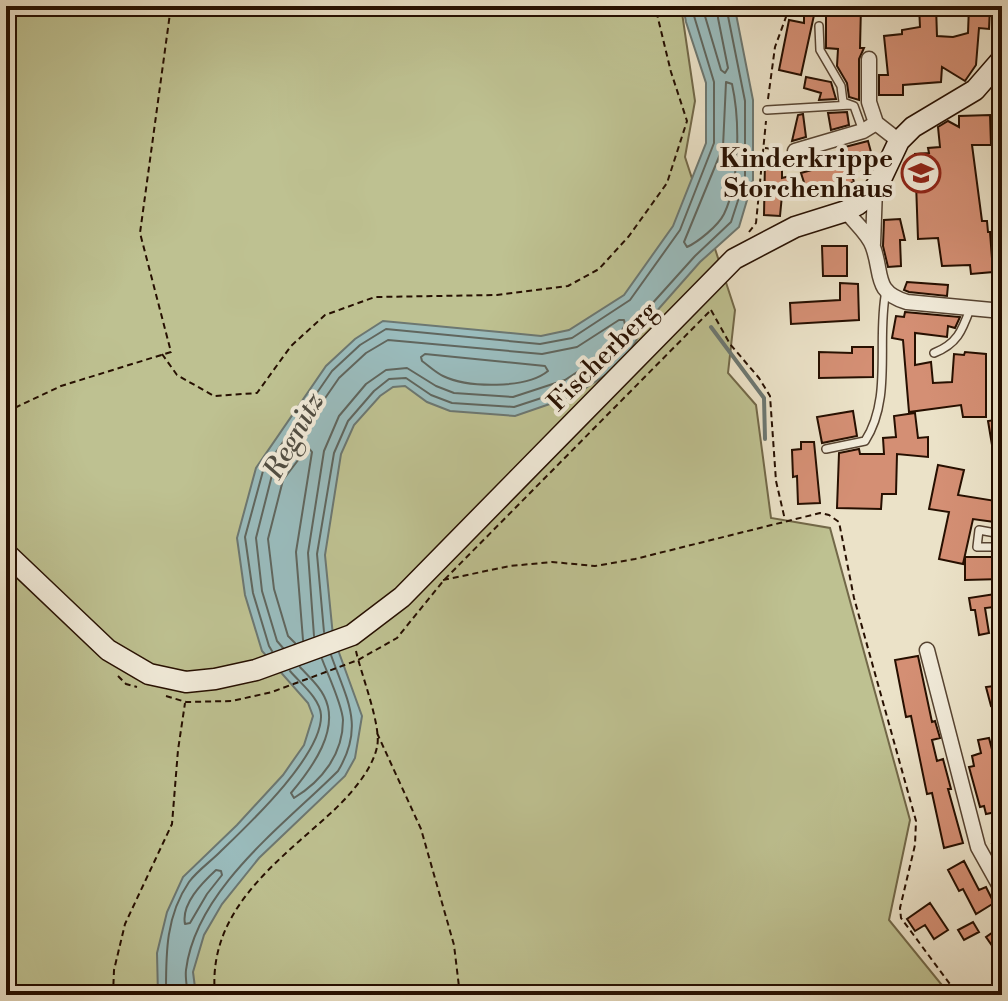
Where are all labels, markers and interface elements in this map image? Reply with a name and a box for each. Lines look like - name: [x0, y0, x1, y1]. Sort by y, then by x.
- place label: Kinderkrippe Storchenhaus: [720, 143, 893, 205]
- school or university icon: Kinderkrippe Storchenhaus: [900, 152, 942, 194]
- street label: Fischerberg: [541, 295, 665, 418]
- water label: Regnitz: [256, 386, 332, 486]

